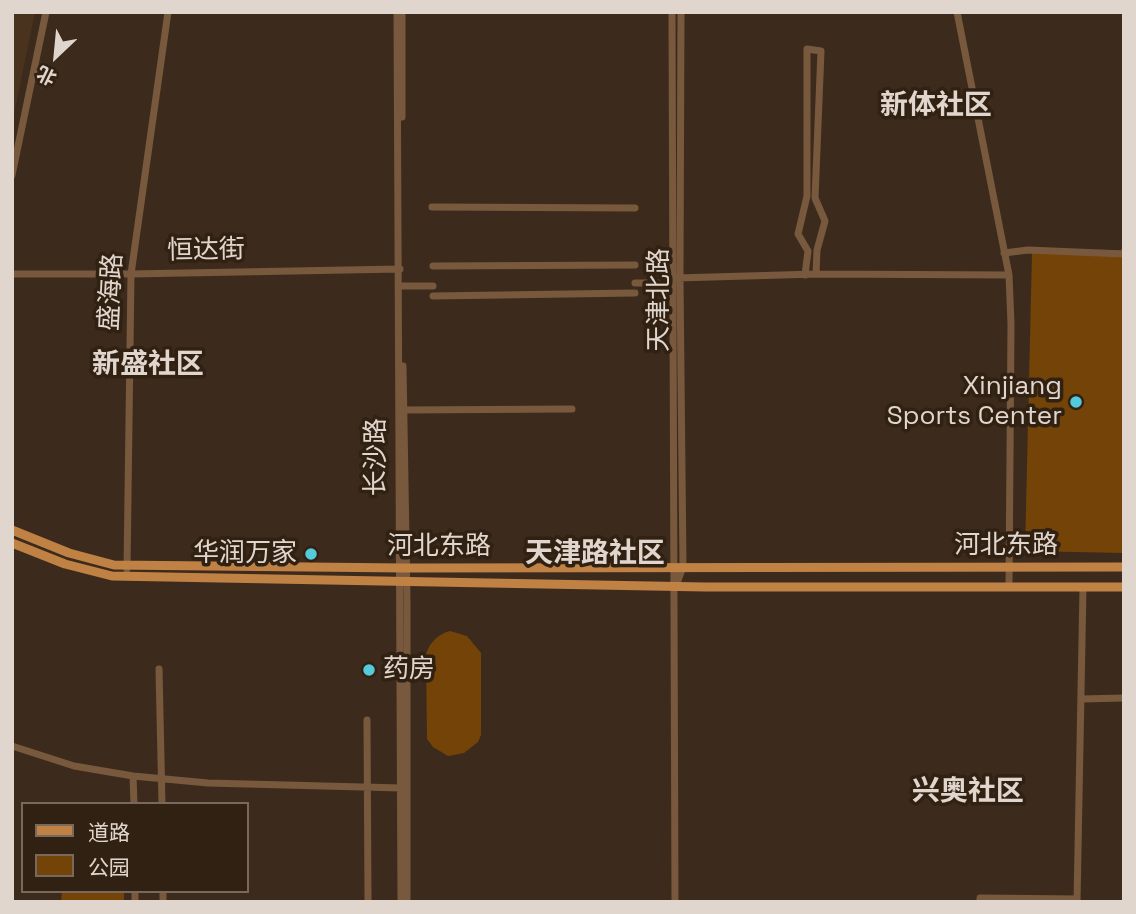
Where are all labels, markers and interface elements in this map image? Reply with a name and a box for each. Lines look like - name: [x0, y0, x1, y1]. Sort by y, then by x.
- north arrow: [21, 21, 91, 91]
- text: 北: [33, 60, 61, 91]
- district label: 新体社区: [880, 89, 992, 123]
- street label: 恒达街: [167, 235, 245, 267]
- street label: 天津北路: [644, 248, 676, 352]
- street label: 盛海路: [94, 252, 130, 332]
- district label: 新盛社区: [92, 348, 204, 382]
- place label: Xinjiang Sports Center: [887, 371, 1062, 432]
- marker: Xinjiang Sports Center: [1068, 394, 1084, 410]
- street label: 长沙路: [361, 418, 393, 496]
- street label: 河北东路: [954, 530, 1058, 562]
- street label: 河北东路: [387, 531, 491, 563]
- district label: 天津路社区: [525, 537, 665, 571]
- place label: 华润万家: [193, 538, 297, 570]
- marker: 华润万家: [303, 546, 319, 562]
- place label: 药房: [383, 654, 435, 686]
- marker: 药房: [361, 662, 377, 678]
- district label: 兴奥社区: [912, 775, 1024, 809]
- legend: [21, 802, 248, 893]
- text: 道路: [88, 819, 130, 846]
- text: 公园: [88, 854, 130, 881]

